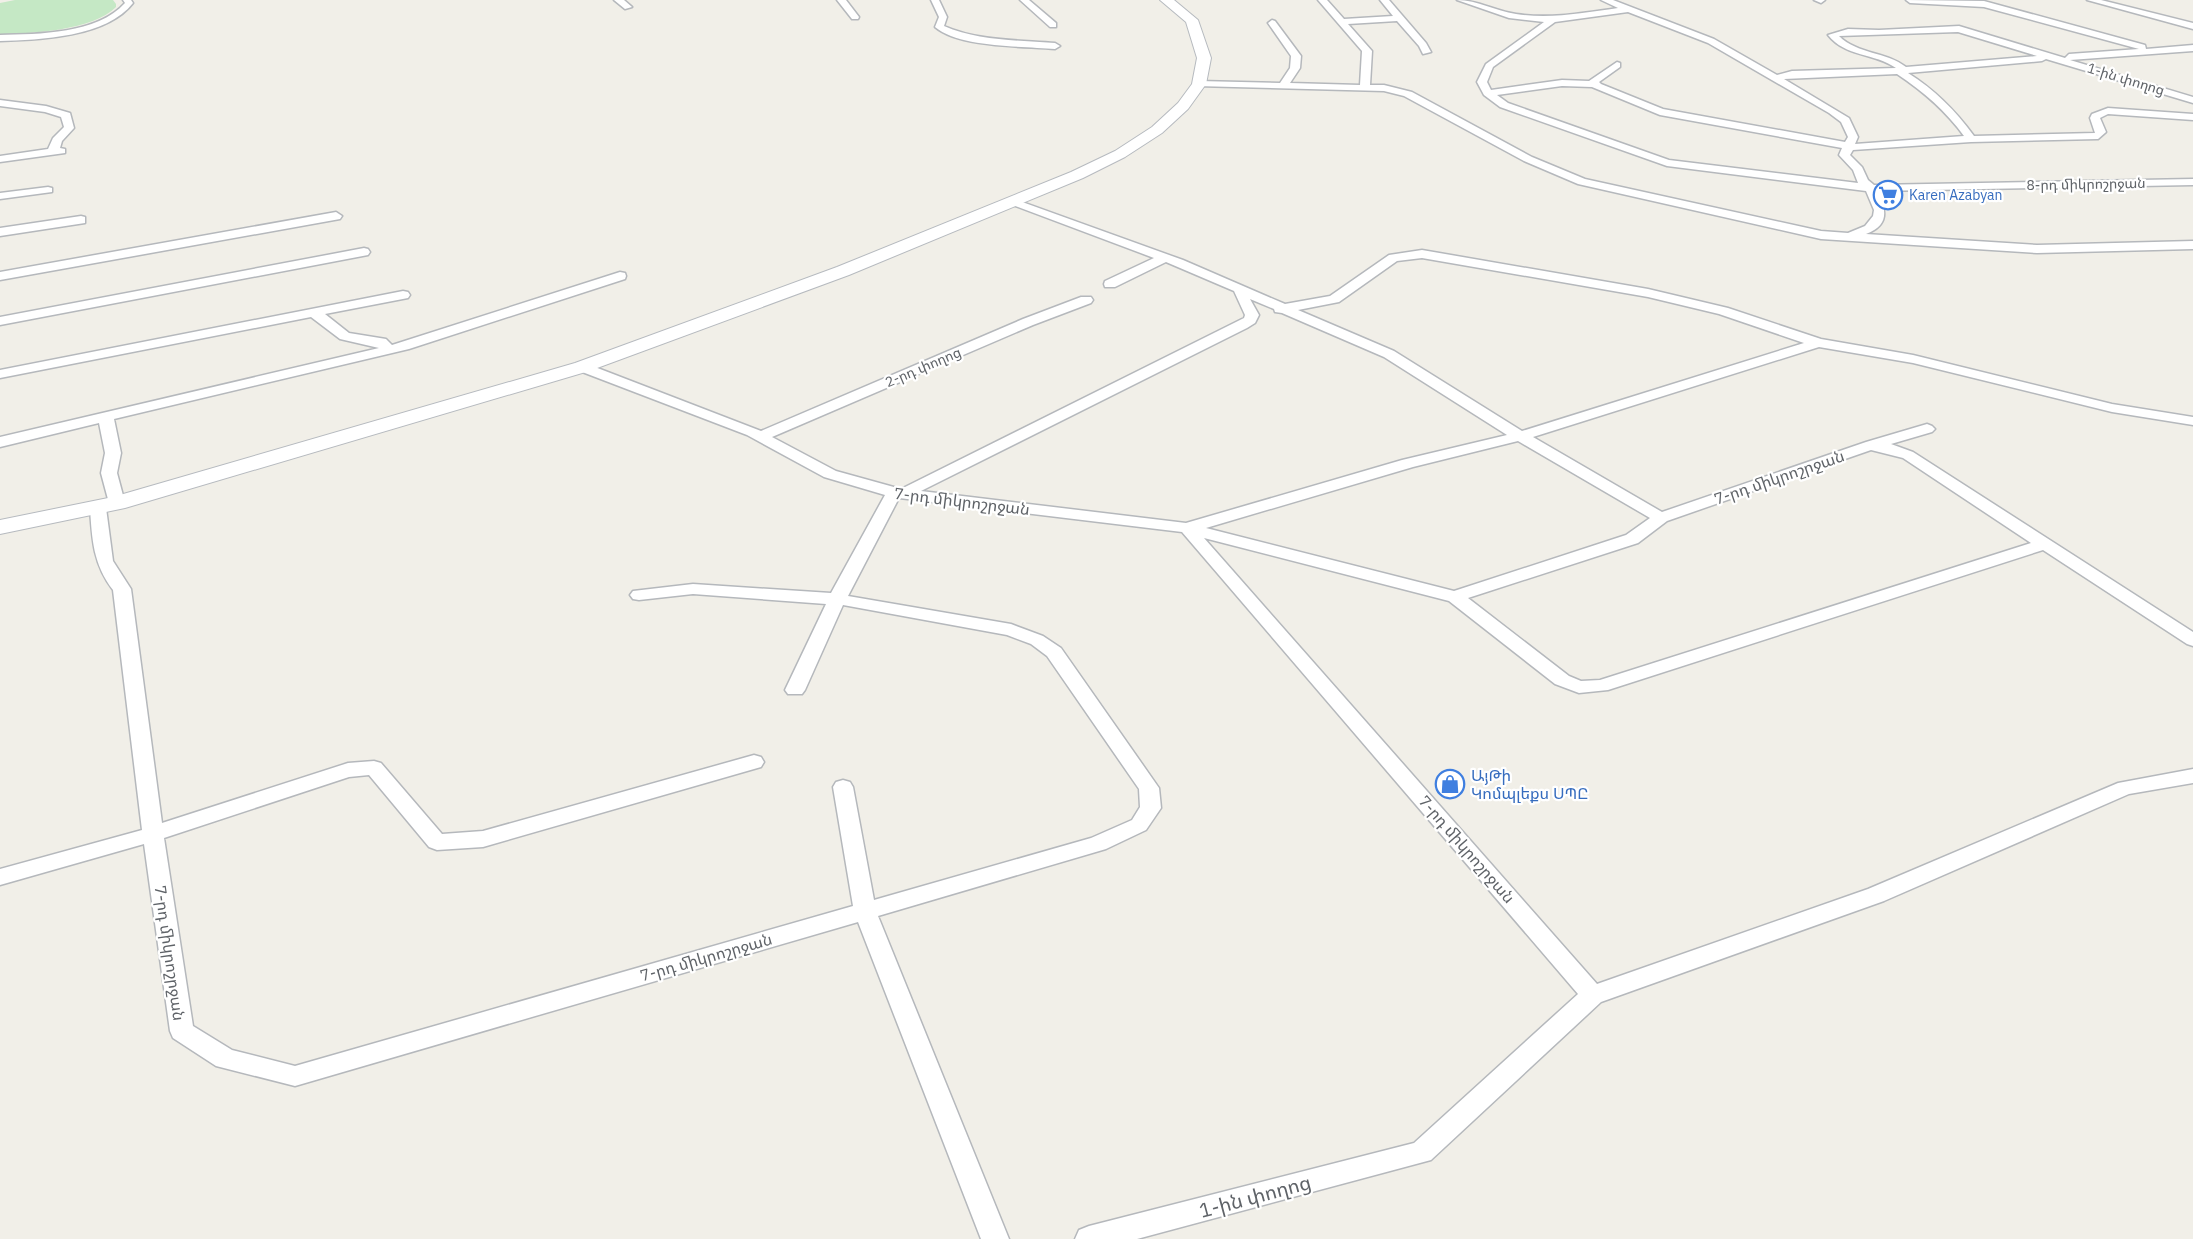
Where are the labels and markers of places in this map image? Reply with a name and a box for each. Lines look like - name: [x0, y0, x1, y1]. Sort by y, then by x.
- supermarket icon: Karen Azabyan: [1872, 179, 1904, 211]
- place label: Karen Azabyan: [1909, 186, 2003, 204]
- place label: ԱյԹի Կոմպլեքս ՍՊԸ: [1471, 765, 1588, 803]
- shop icon: ԱյԹի Կոմպլեքս ՍՊԸ: [1434, 768, 1466, 800]

